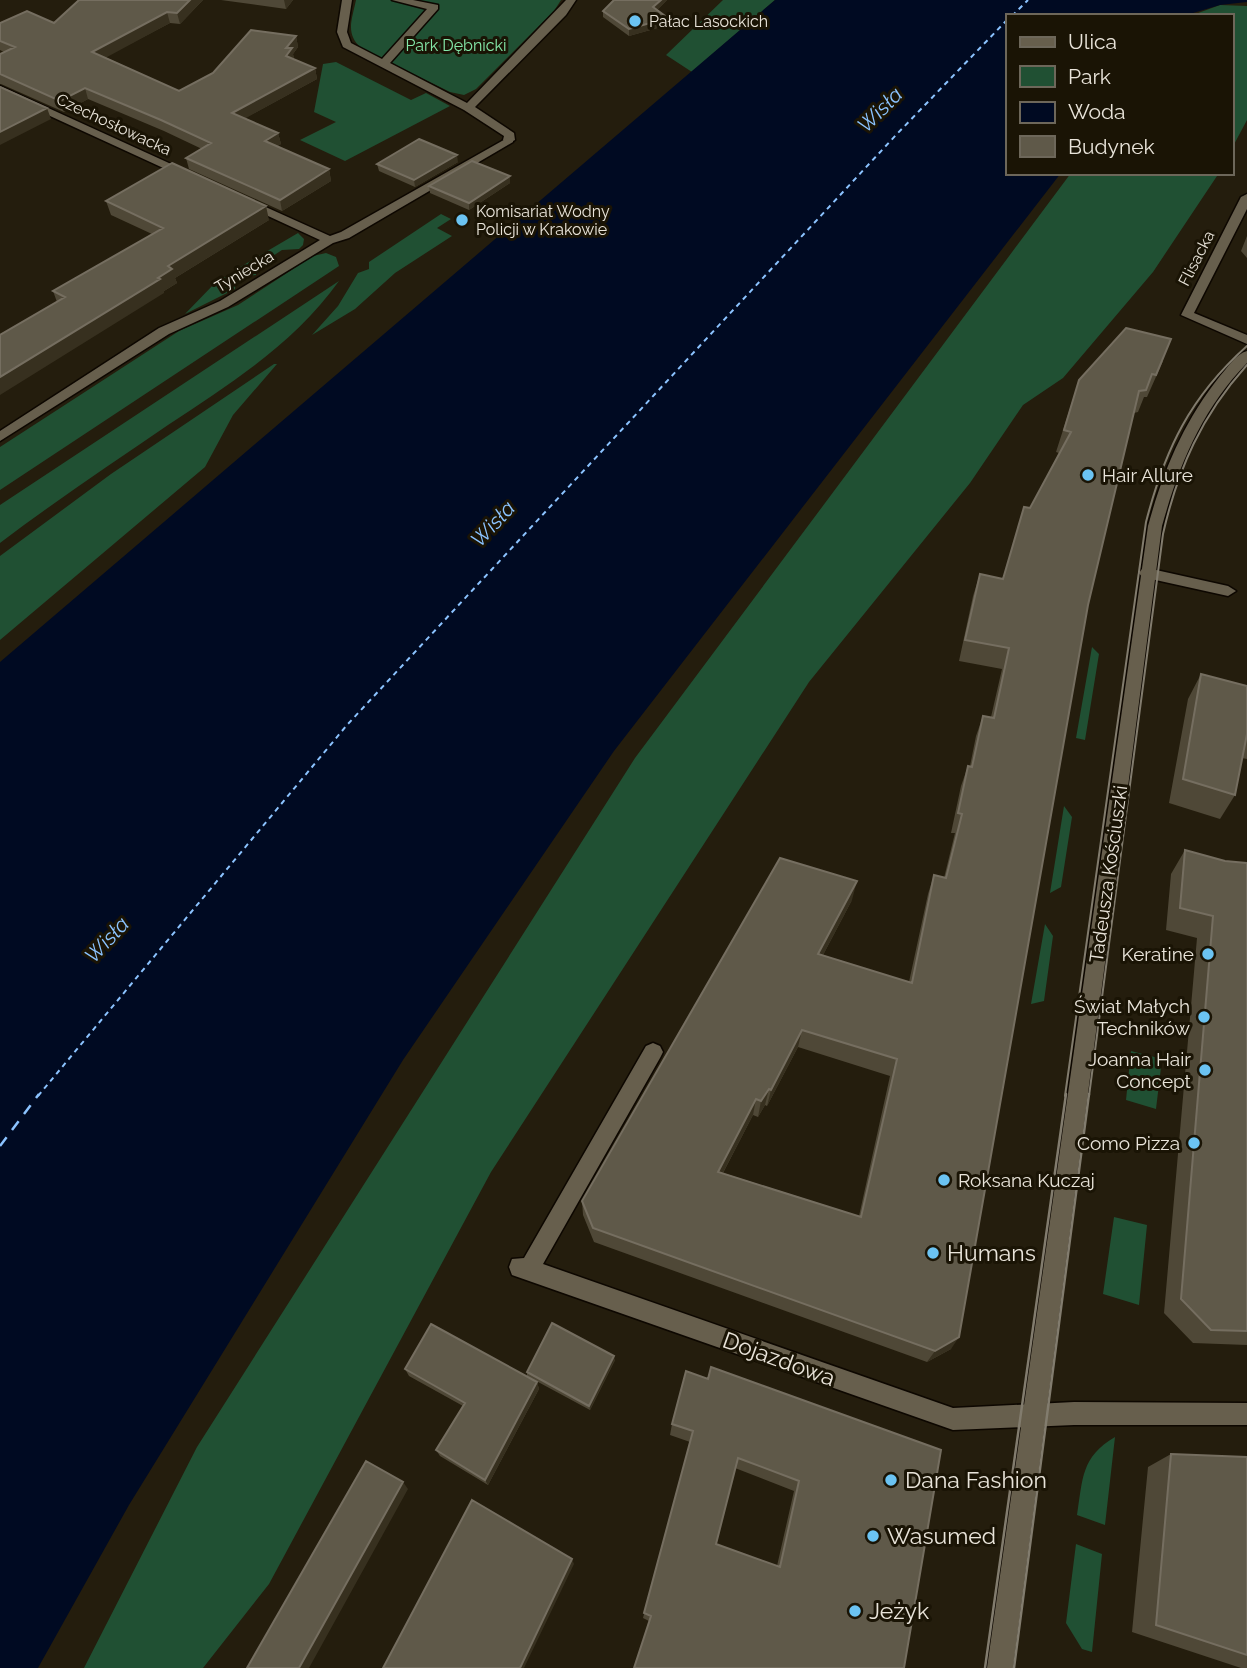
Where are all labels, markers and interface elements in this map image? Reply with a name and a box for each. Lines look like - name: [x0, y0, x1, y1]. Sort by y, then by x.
- place label: Pałac Lasockich: [649, 12, 768, 31]
- marker: Pałac Lasockich: [627, 13, 643, 29]
- legend: [1006, 14, 1233, 175]
- text: Ulica: [1068, 29, 1117, 54]
- park label: Park Dębnicki: [405, 36, 507, 55]
- text: Park: [1068, 64, 1111, 89]
- water label: Wisła: [852, 82, 907, 137]
- street label: Czechosłowacka: [53, 89, 174, 159]
- text: Woda: [1068, 99, 1126, 124]
- text: Budynek: [1068, 134, 1155, 159]
- place label: Komisariat Wodny Policji w Krakowie: [476, 202, 610, 239]
- marker: Komisariat Wodny Policji w Krakowie: [454, 212, 470, 228]
- street label: Flisacka: [1174, 227, 1218, 289]
- street label: Tyniecka: [211, 246, 277, 296]
- place label: Hair Allure: [1102, 464, 1193, 486]
- marker: Hair Allure: [1080, 467, 1096, 483]
- water label: Wisła: [465, 496, 520, 552]
- street label: Tadeusza Kościuszki: [1085, 784, 1131, 964]
- water label: Wisła: [79, 912, 134, 968]
- place label: Keratine: [1122, 943, 1194, 965]
- marker: Keratine: [1200, 946, 1216, 962]
- place label: Świat Małych Techników: [1074, 995, 1191, 1039]
- marker: Świat Małych Techników: [1196, 1009, 1212, 1025]
- place label: Joanna Hair Concept: [1088, 1048, 1192, 1092]
- marker: Joanna Hair Concept: [1197, 1062, 1213, 1078]
- place label: Como Pizza: [1077, 1132, 1180, 1154]
- marker: Como Pizza: [1186, 1135, 1202, 1151]
- place label: Roksana Kuczaj: [958, 1169, 1095, 1191]
- marker: Roksana Kuczaj: [936, 1172, 952, 1188]
- place label: Humans: [947, 1239, 1036, 1266]
- marker: Humans: [925, 1245, 941, 1261]
- street label: Dojazdowa: [719, 1326, 839, 1391]
- place label: Dana Fashion: [905, 1466, 1047, 1493]
- marker: Dana Fashion: [883, 1472, 899, 1488]
- place label: Wasumed: [887, 1522, 996, 1549]
- marker: Wasumed: [865, 1528, 881, 1544]
- place label: Jeżyk: [869, 1597, 929, 1624]
- marker: Jeżyk: [847, 1603, 863, 1619]

